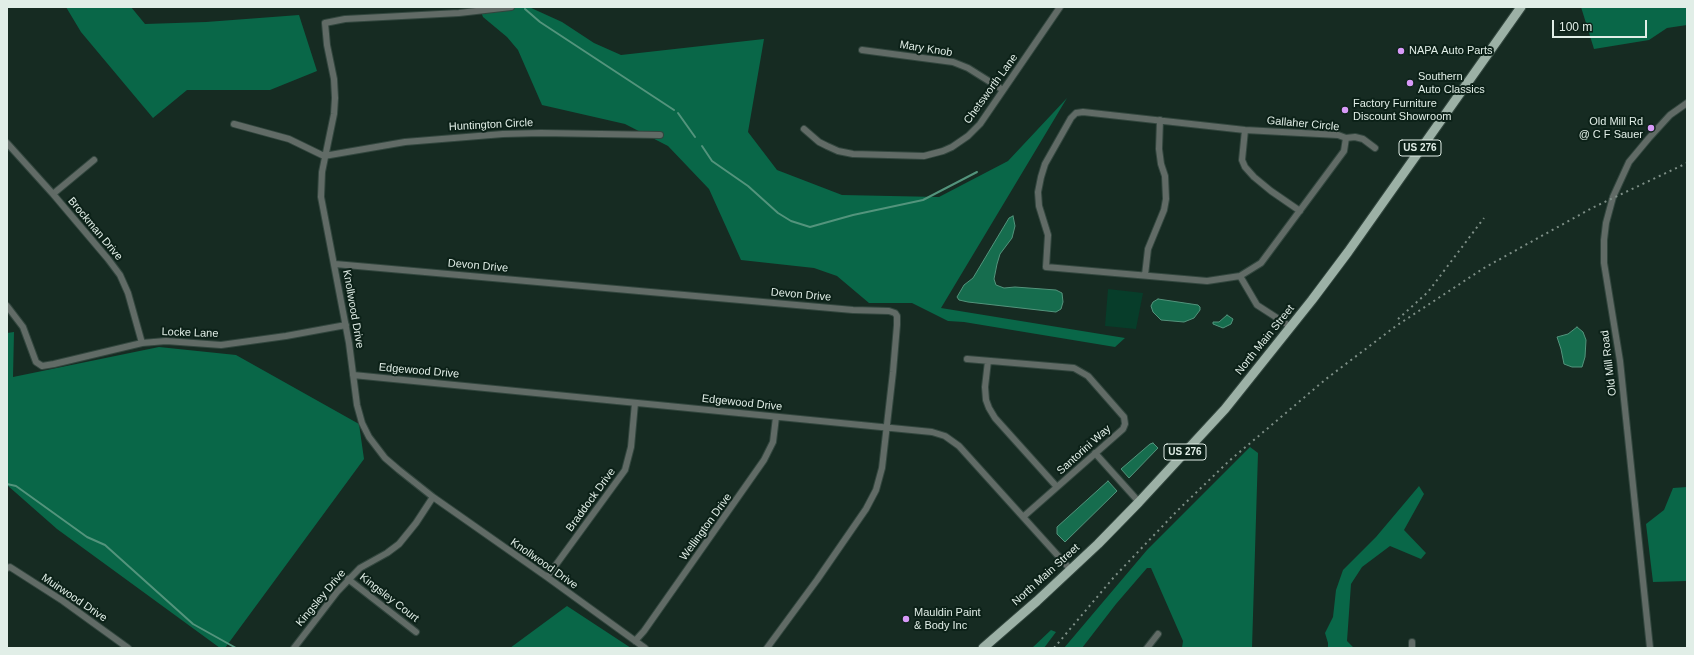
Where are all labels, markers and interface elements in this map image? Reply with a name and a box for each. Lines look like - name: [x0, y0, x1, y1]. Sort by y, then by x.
- scale bar: [1554, 12, 1649, 38]
- text: 100 m: [1559, 20, 1592, 34]
- street label: Mary Knob: [899, 38, 953, 60]
- place label: NAPA Auto Parts: [1409, 44, 1493, 58]
- marker: NAPA Auto Parts: [1396, 46, 1406, 56]
- street label: Chetsworth Lane: [961, 51, 1021, 127]
- place label: Southern Auto Classics: [1418, 70, 1485, 96]
- marker: Southern Auto Classics: [1405, 78, 1415, 88]
- place label: Factory Furniture Discount Showroom: [1353, 97, 1451, 123]
- marker: Factory Furniture Discount Showroom: [1340, 105, 1350, 115]
- street label: Gallaher Circle: [1266, 114, 1340, 134]
- place label: Old Mill Rd @ C F Sauer: [1579, 115, 1643, 141]
- street label: Huntington Circle: [449, 116, 533, 134]
- marker: Old Mill Rd @ C F Sauer: [1646, 123, 1656, 133]
- road number: US 276: [1399, 140, 1441, 156]
- street label: Brockman Drive: [65, 195, 125, 263]
- street label: Devon Drive: [447, 257, 509, 275]
- street label: Knollwood Drive: [340, 269, 366, 349]
- street label: Devon Drive: [770, 286, 832, 304]
- street label: North Main Street: [1233, 302, 1297, 378]
- street label: Locke Lane: [161, 325, 219, 341]
- street label: Old Mill Road: [1598, 329, 1620, 397]
- street label: Edgewood Drive: [378, 361, 460, 381]
- street label: Edgewood Drive: [701, 392, 783, 414]
- street label: Santorini Way: [1054, 422, 1114, 478]
- road number: US 276: [1164, 444, 1206, 460]
- street label: Braddock Drive: [564, 466, 618, 534]
- street label: Wellington Drive: [677, 491, 735, 563]
- street label: Knollwood Drive: [508, 536, 580, 592]
- street label: North Main Street: [1010, 541, 1082, 609]
- street label: Kingsley Drive: [293, 567, 349, 629]
- street label: Muirwood Drive: [39, 571, 109, 625]
- street label: Kingsley Court: [357, 571, 421, 625]
- place label: Mauldin Paint & Body Inc: [914, 606, 981, 632]
- marker: Mauldin Paint & Body Inc: [901, 614, 911, 624]

